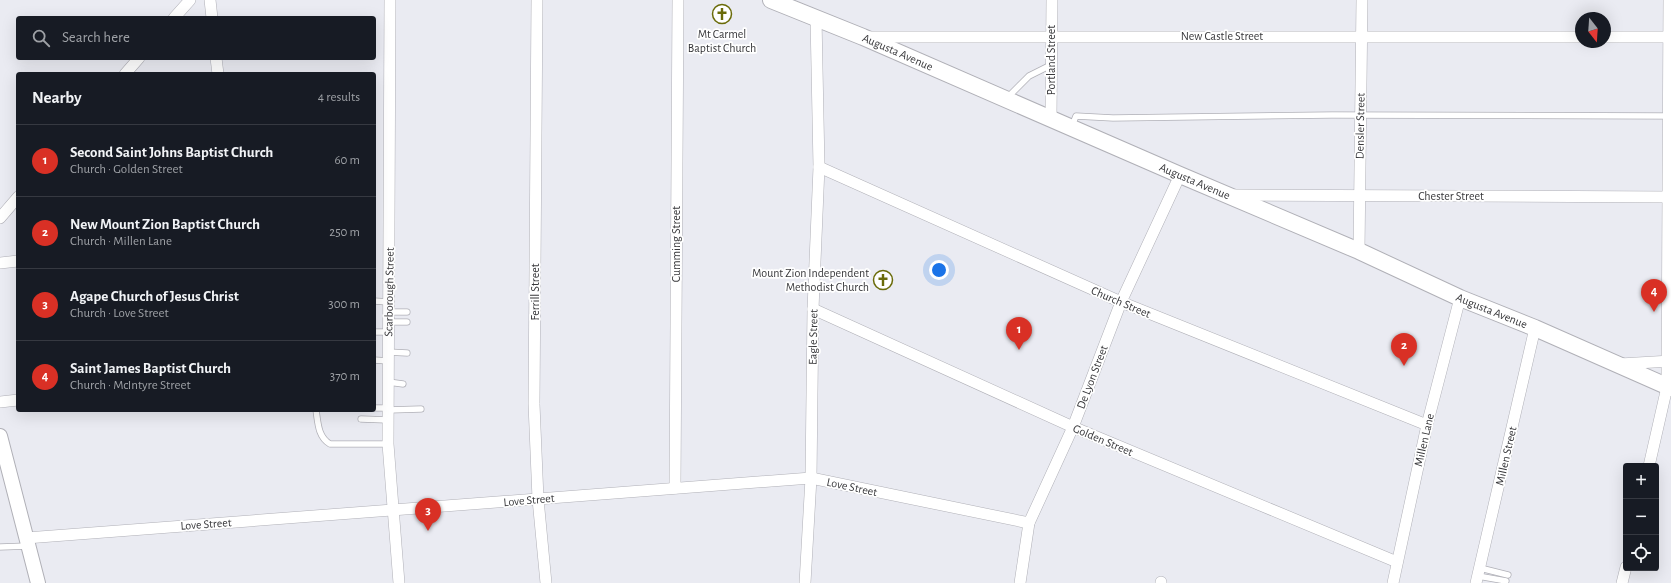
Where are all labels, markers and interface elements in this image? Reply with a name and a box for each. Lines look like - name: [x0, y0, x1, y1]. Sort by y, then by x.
- church icon: Mt Carmel Baptist Church: [711, 3, 733, 25]
- north arrow: [1575, 12, 1611, 48]
- search box: [16, 16, 376, 60]
- street label: Portland Street: [1045, 25, 1057, 95]
- icon: search: [30, 27, 52, 49]
- place label: Mt Carmel Baptist Church: [688, 28, 756, 54]
- text: Search here: [62, 30, 130, 45]
- street label: New Castle Street: [1181, 30, 1263, 42]
- street label: Augusta Avenue: [861, 31, 935, 73]
- text: Nearby: [32, 89, 82, 106]
- text: 4 results: [318, 91, 360, 104]
- street label: Densler Street: [1353, 92, 1367, 159]
- text: Second Saint Johns Baptist Church: [70, 145, 273, 160]
- text: 1: [43, 154, 47, 167]
- text: 60 m: [334, 154, 360, 167]
- street label: Augusta Avenue: [1158, 161, 1232, 202]
- text: Church · Golden Street: [70, 163, 183, 176]
- street label: Chester Street: [1418, 190, 1484, 202]
- street label: Cumming Street: [670, 206, 682, 282]
- text: New Mount Zion Baptist Church: [70, 217, 260, 232]
- text: 2: [42, 226, 48, 239]
- text: 250 m: [329, 226, 360, 239]
- text: Church · Millen Lane: [70, 235, 172, 248]
- street label: Scarborough Street: [382, 247, 396, 337]
- your location: [929, 260, 949, 280]
- street label: Ferrill Street: [529, 263, 541, 321]
- place label: Mount Zion Independent Methodist Church: [752, 267, 869, 293]
- church icon: Mount Zion Independent Methodist Church: [872, 269, 894, 291]
- pin: 4: [1641, 279, 1667, 312]
- street label: Church Street: [1089, 284, 1153, 320]
- text: Agape Church of Jesus Christ: [70, 289, 239, 304]
- street label: Augusta Avenue: [1454, 291, 1529, 330]
- text: 3: [42, 298, 48, 311]
- text: 300 m: [328, 298, 360, 311]
- text: Church · Love Street: [70, 307, 169, 320]
- street label: Eagle Street: [807, 309, 819, 365]
- pin: 1: [1006, 317, 1032, 350]
- pin: 2: [1391, 333, 1417, 366]
- street label: De Lyon Street: [1074, 343, 1111, 411]
- text: Saint James Baptist Church: [70, 361, 231, 376]
- text: 4: [42, 370, 48, 383]
- text: 370 m: [330, 370, 360, 383]
- text: Church · McIntyre Street: [70, 379, 191, 392]
- street label: Millen Lane: [1412, 412, 1436, 468]
- street label: Golden Street: [1071, 422, 1135, 458]
- street label: Millen Street: [1493, 425, 1519, 487]
- map controls: [1623, 463, 1659, 571]
- button: +: [1623, 463, 1659, 499]
- street label: Love Street: [826, 476, 878, 498]
- street label: Love Street: [503, 492, 555, 508]
- pin: 3: [415, 498, 441, 531]
- button: −: [1623, 499, 1659, 535]
- street label: Love Street: [180, 516, 232, 532]
- button: locate: [1623, 535, 1659, 571]

